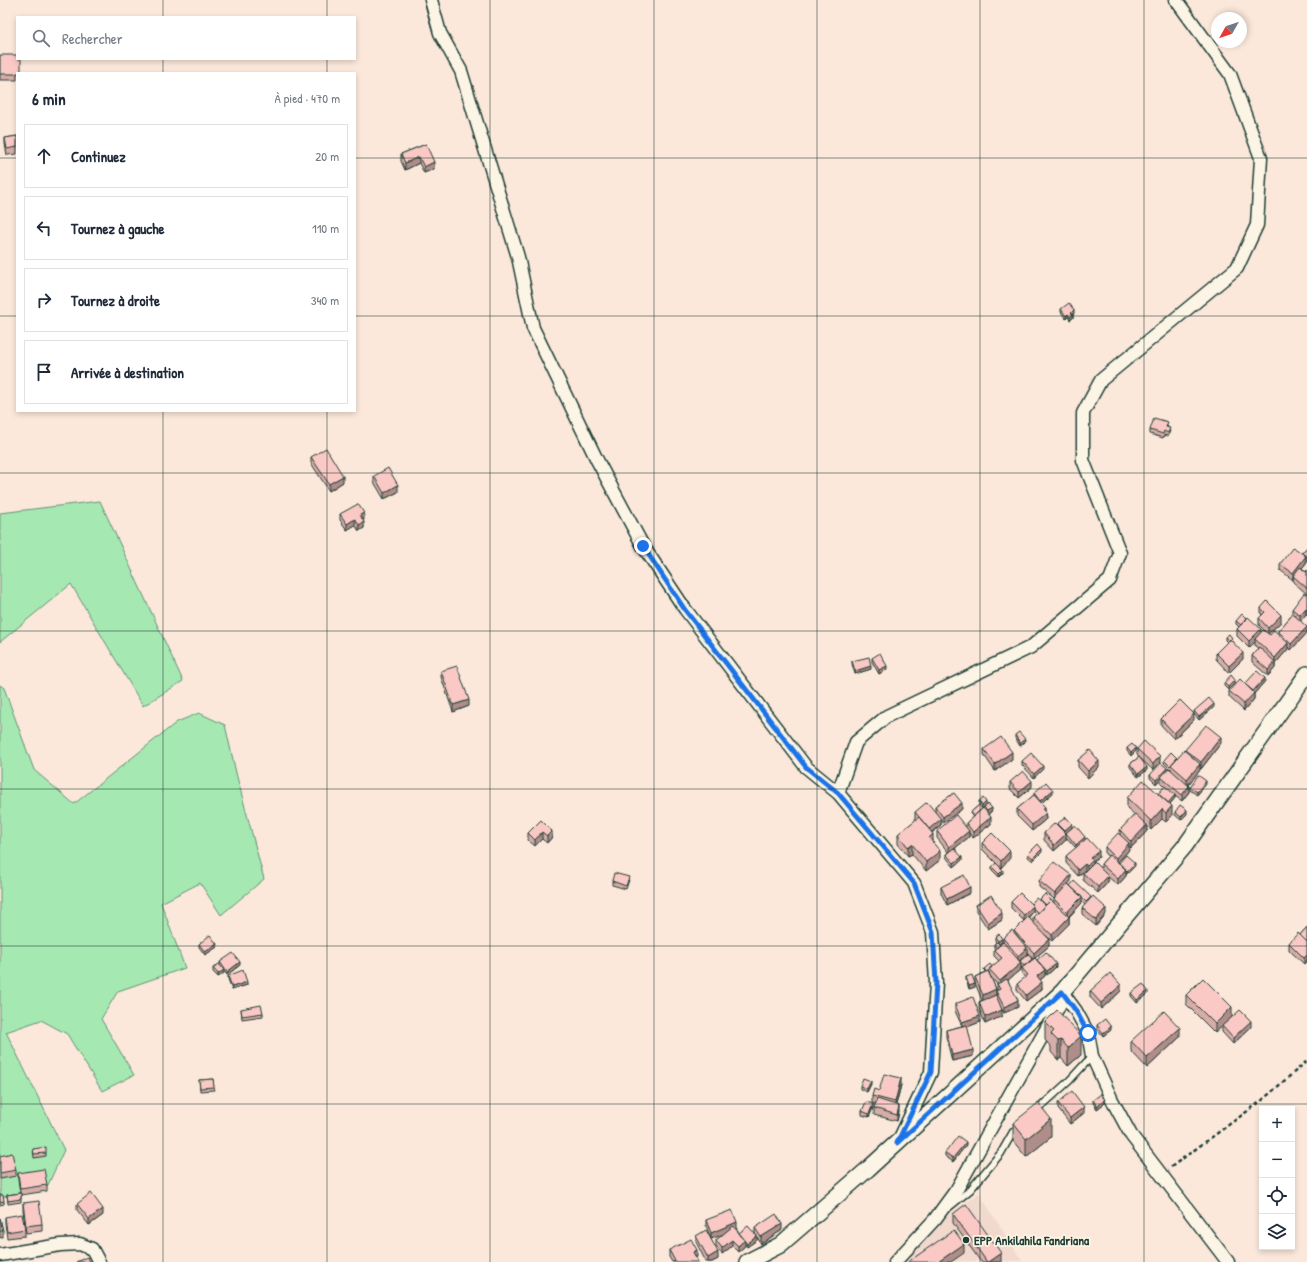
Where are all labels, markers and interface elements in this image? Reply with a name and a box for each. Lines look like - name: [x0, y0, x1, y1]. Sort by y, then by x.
- north arrow: [1211, 12, 1247, 48]
- search box: [16, 16, 356, 60]
- icon: search: [30, 27, 52, 49]
- text: Rechercher: [62, 28, 123, 49]
- text: 6 min: [32, 87, 66, 110]
- text: À pied · 470 m: [274, 89, 340, 107]
- icon: ahead: [33, 145, 55, 167]
- text: Continuez: [71, 146, 126, 167]
- text: 20 m: [315, 147, 339, 165]
- icon: left: [33, 217, 55, 239]
- text: Tournez à gauche: [71, 218, 164, 239]
- text: 110 m: [312, 219, 339, 237]
- icon: right: [33, 289, 55, 311]
- text: Tournez à droite: [71, 290, 160, 311]
- text: 340 m: [311, 291, 339, 309]
- icon: arrive: [33, 361, 55, 383]
- text: Arrivée à destination: [71, 362, 184, 383]
- route end: [634, 537, 652, 555]
- route start: [1079, 1024, 1097, 1042]
- map controls: [1259, 1106, 1295, 1250]
- button: +: [1259, 1106, 1295, 1142]
- button: −: [1259, 1142, 1295, 1178]
- button: locate: [1259, 1178, 1295, 1214]
- button: layers: [1259, 1214, 1295, 1250]
- place label: EPP Ankilahila Fandriana: [974, 1231, 1090, 1249]
- marker: EPP Ankilahila Fandriana: [961, 1235, 971, 1245]

